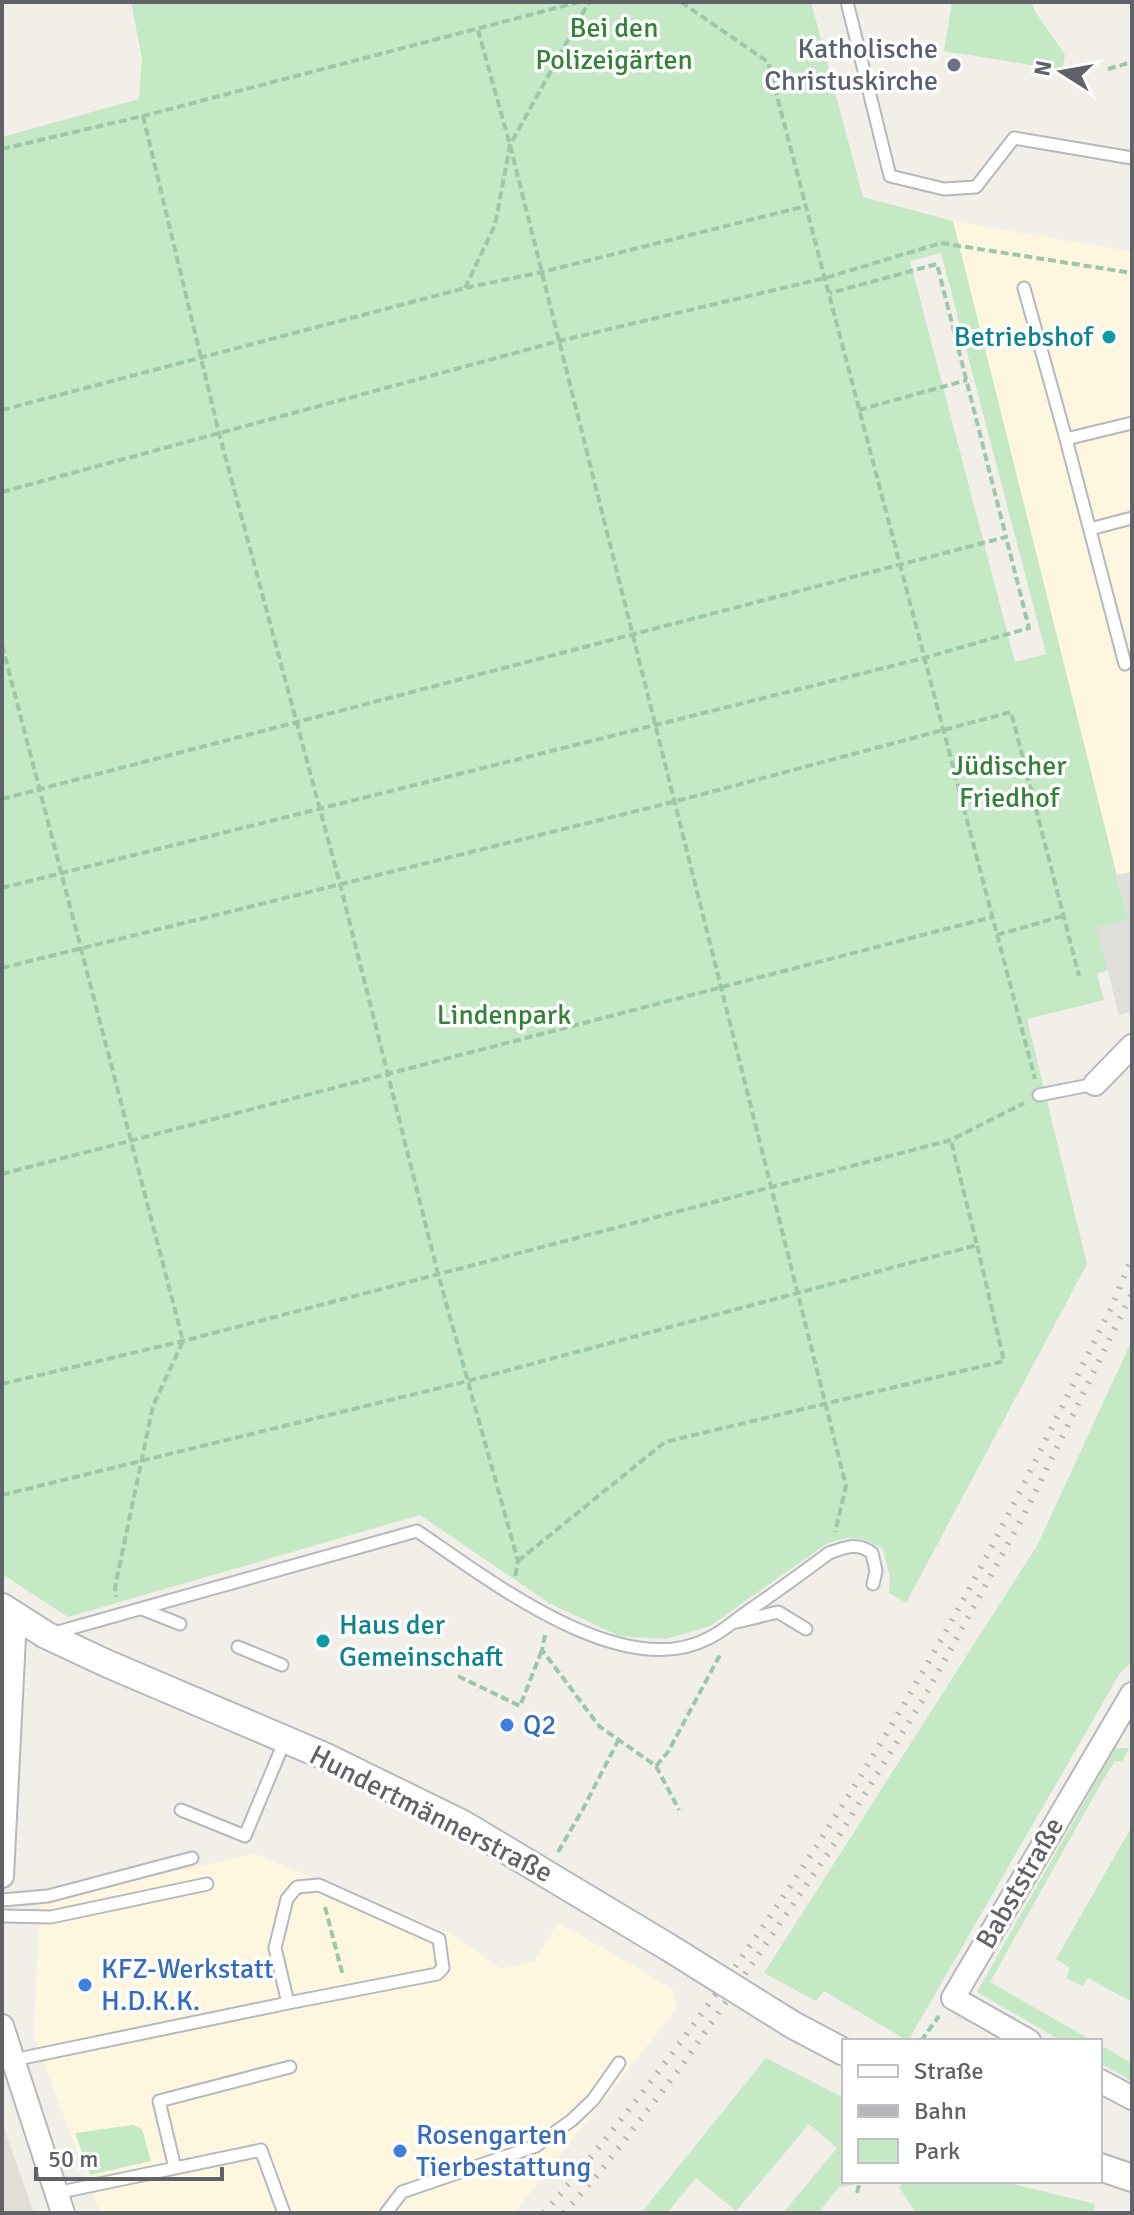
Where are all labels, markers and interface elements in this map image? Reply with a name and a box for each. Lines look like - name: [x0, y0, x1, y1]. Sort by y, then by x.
- park label: Bei den Polizeigärten: [535, 11, 693, 77]
- place label: Katholische Christuskirche: [764, 32, 938, 98]
- north arrow: [1022, 32, 1102, 112]
- marker: Katholische Christuskirche: [945, 56, 963, 74]
- text: N: [1028, 58, 1058, 78]
- place label: Betriebshof: [954, 320, 1095, 354]
- marker: Betriebshof: [1100, 328, 1118, 346]
- park label: Jüdischer Friedhof: [951, 749, 1067, 815]
- park label: Lindenpark: [437, 998, 571, 1032]
- place label: Haus der Gemeinschaft: [339, 1608, 503, 1674]
- marker: Haus der Gemeinschaft: [314, 1632, 332, 1650]
- place label: Q2: [523, 1708, 556, 1742]
- marker: Q2: [498, 1716, 516, 1734]
- street label: Hundertmännerstraße: [304, 1738, 558, 1890]
- street label: Babststraße: [969, 1811, 1071, 1955]
- place label: KFZ-Werkstatt H.D.K.K.: [101, 1952, 274, 2018]
- marker: KFZ-Werkstatt H.D.K.K.: [76, 1976, 94, 1994]
- legend: [842, 2039, 1102, 2183]
- text: Straße: [914, 2056, 984, 2086]
- text: Bahn: [914, 2096, 967, 2126]
- place label: Rosengarten Tierbestattung: [416, 2118, 591, 2184]
- scale bar: [36, 2131, 222, 2181]
- text: Park: [914, 2136, 960, 2166]
- marker: Rosengarten Tierbestattung: [391, 2142, 409, 2160]
- text: 50 m: [48, 2144, 98, 2174]

